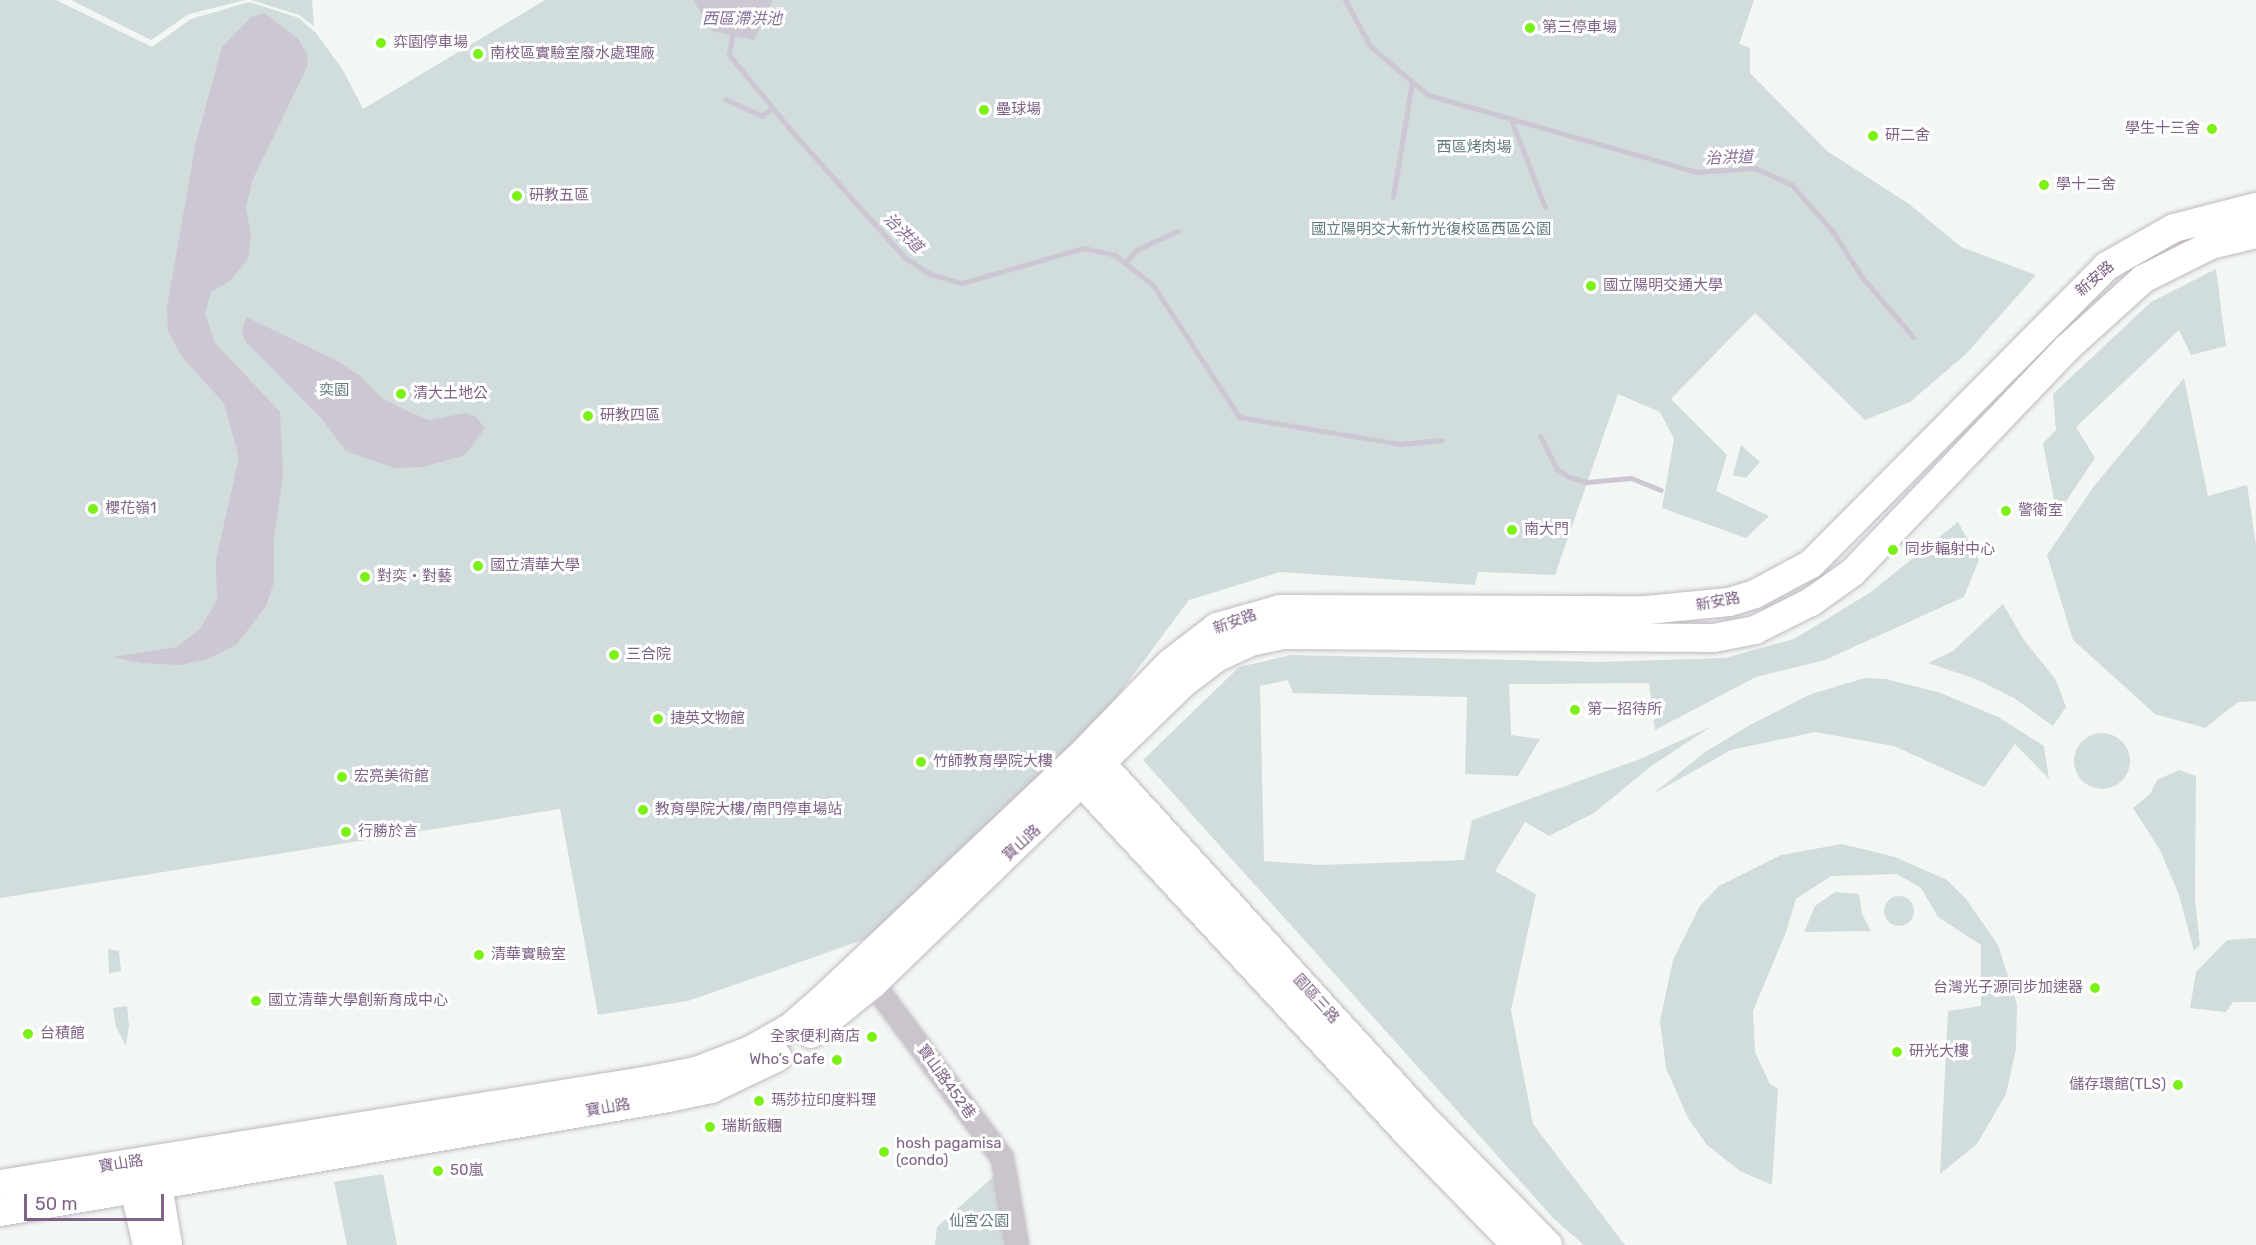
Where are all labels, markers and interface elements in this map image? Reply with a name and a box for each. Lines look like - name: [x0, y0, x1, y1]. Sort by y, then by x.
- water label: 西區滯洪池: [702, 9, 782, 29]
- place label: 第三停車場: [1542, 19, 1617, 37]
- marker: 第三停車場: [1523, 21, 1537, 35]
- place label: 弈園停車場: [393, 34, 468, 52]
- marker: 弈園停車場: [374, 36, 388, 50]
- place label: 南校區實驗室廢水處理廠: [490, 45, 655, 63]
- marker: 南校區實驗室廢水處理廠: [471, 47, 485, 61]
- place label: 壘球場: [996, 101, 1041, 119]
- marker: 壘球場: [977, 103, 991, 117]
- place label: 學生十三舍: [2125, 120, 2200, 138]
- marker: 學生十三舍: [2205, 122, 2219, 136]
- place label: 研二舍: [1885, 127, 1930, 145]
- marker: 研二舍: [1866, 129, 1880, 143]
- park label: 西區烤肉場: [1437, 139, 1511, 157]
- water label: 治洪道: [1705, 148, 1753, 168]
- place label: 學十二舍: [2056, 176, 2116, 194]
- marker: 學十二舍: [2037, 178, 2051, 192]
- place label: 研教五區: [529, 187, 589, 205]
- marker: 研教五區: [510, 189, 524, 203]
- water label: 治洪道: [879, 209, 927, 257]
- park label: 國立陽明交大新竹光復校區西區公園: [1311, 221, 1551, 239]
- street label: 新安路: [2072, 257, 2118, 301]
- place label: 國立陽明交通大學: [1603, 277, 1723, 295]
- marker: 國立陽明交通大學: [1584, 279, 1598, 293]
- park label: 奕園: [319, 382, 349, 400]
- place label: 清大土地公: [413, 385, 488, 403]
- marker: 清大土地公: [394, 387, 408, 401]
- place label: 研教四區: [600, 407, 660, 425]
- marker: 研教四區: [581, 409, 595, 423]
- place label: 櫻花嶺1: [105, 500, 156, 518]
- marker: 櫻花嶺1: [86, 502, 100, 516]
- place label: 警衛室: [2018, 502, 2063, 520]
- marker: 警衛室: [1999, 504, 2013, 518]
- place label: 南大門: [1524, 521, 1569, 539]
- marker: 南大門: [1505, 523, 1519, 537]
- place label: 同步輻射中心: [1905, 541, 1995, 559]
- marker: 同步輻射中心: [1886, 543, 1900, 557]
- place label: 國立清華大學: [490, 557, 580, 575]
- marker: 國立清華大學: [471, 559, 485, 573]
- place label: 對奕‧對藝: [377, 568, 452, 586]
- marker: 對奕‧對藝: [358, 570, 372, 584]
- street label: 新安路: [1694, 589, 1742, 615]
- street label: 新安路: [1211, 606, 1259, 638]
- place label: 三合院: [626, 646, 671, 664]
- marker: 三合院: [607, 648, 621, 662]
- place label: 第一招待所: [1587, 701, 1662, 719]
- marker: 第一招待所: [1568, 703, 1582, 717]
- place label: 捷英文物館: [670, 710, 745, 728]
- marker: 捷英文物館: [651, 712, 665, 726]
- place label: 竹師教育學院大樓: [933, 753, 1053, 771]
- marker: 竹師教育學院大樓: [914, 755, 928, 769]
- place label: 宏亮美術館: [354, 768, 429, 786]
- marker: 宏亮美術館: [335, 770, 349, 784]
- place label: 教育學院大樓/南門停車場站: [655, 801, 842, 819]
- marker: 教育學院大樓/南門停車場站: [636, 803, 650, 817]
- street label: 寶山路: [999, 821, 1045, 865]
- place label: 行勝於言: [358, 823, 418, 841]
- marker: 行勝於言: [339, 825, 353, 839]
- place label: 清華實驗室: [491, 946, 566, 964]
- marker: 清華實驗室: [472, 948, 486, 962]
- street label: 園區三路: [1289, 971, 1343, 1027]
- place label: 台灣光子源同步加速器: [1933, 979, 2083, 997]
- marker: 台灣光子源同步加速器: [2088, 981, 2102, 995]
- place label: 國立清華大學創新育成中心: [268, 992, 448, 1010]
- marker: 國立清華大學創新育成中心: [249, 994, 263, 1008]
- place label: 台積館: [40, 1025, 85, 1043]
- marker: 台積館: [21, 1027, 35, 1041]
- place label: 全家便利商店: [770, 1028, 860, 1046]
- marker: 全家便利商店: [865, 1030, 879, 1044]
- street label: 寶山路452巷: [913, 1042, 979, 1122]
- place label: 研光大樓: [1909, 1043, 1969, 1061]
- marker: 研光大樓: [1890, 1045, 1904, 1059]
- place label: Who’s Cafe: [749, 1051, 825, 1069]
- marker: Who’s Cafe: [830, 1053, 844, 1067]
- place label: 儲存環館(TLS): [2070, 1076, 2166, 1094]
- marker: 儲存環館(TLS): [2171, 1078, 2185, 1092]
- place label: 瑪莎拉印度料理: [771, 1092, 876, 1110]
- marker: 瑪莎拉印度料理: [752, 1094, 766, 1108]
- street label: 寶山路: [584, 1095, 632, 1121]
- place label: 瑞斯飯糰: [722, 1118, 782, 1136]
- marker: 瑞斯飯糰: [703, 1120, 717, 1134]
- place label: hosh pagamisa (condo): [896, 1134, 1002, 1169]
- marker: hosh pagamisa (condo): [877, 1145, 891, 1159]
- street label: 寶山路: [97, 1152, 145, 1176]
- place label: 50嵐: [450, 1162, 483, 1180]
- marker: 50嵐: [431, 1164, 445, 1178]
- scale bar: [27, 1182, 166, 1220]
- text: 50 m: [35, 1193, 78, 1215]
- park label: 仙宮公園: [949, 1213, 1009, 1231]

